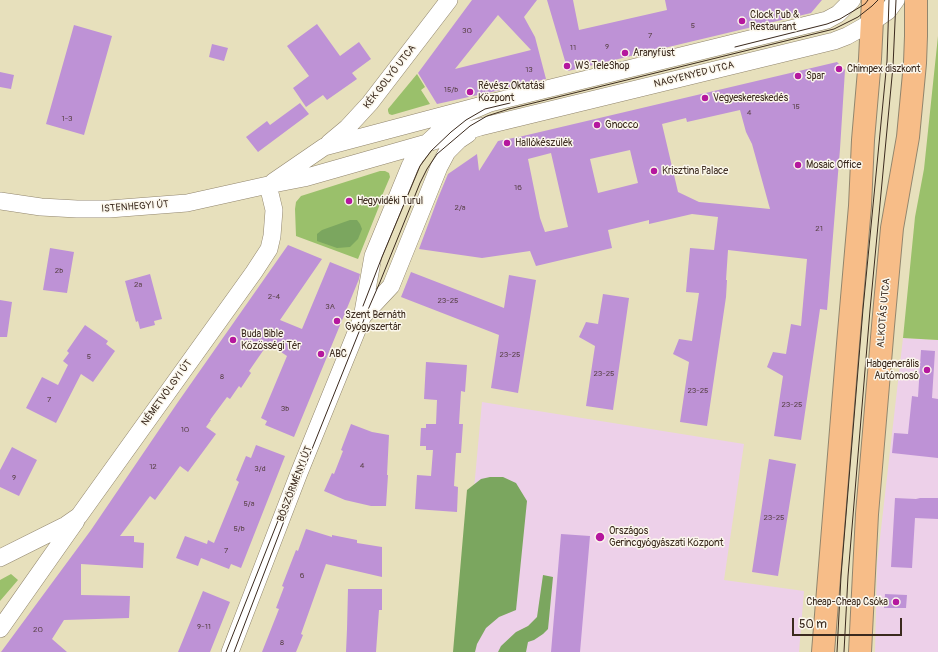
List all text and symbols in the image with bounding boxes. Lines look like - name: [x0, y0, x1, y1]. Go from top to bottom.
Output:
- place label: Clock Pub & Restaurant: [750, 9, 799, 32]
- marker: Clock Pub & Restaurant: [737, 16, 747, 26]
- house number: 5: [691, 21, 695, 31]
- house number: 30: [462, 26, 472, 36]
- house number: 7: [648, 31, 652, 41]
- house number: 9: [605, 42, 609, 52]
- street label: KÉK GOLYÓ UTCA: [361, 43, 419, 111]
- house number: 11: [570, 43, 576, 53]
- place label: Aranyfüst: [633, 47, 675, 59]
- marker: Aranyfüst: [620, 48, 630, 58]
- street label: NAGYENYED UTCA: [653, 59, 735, 91]
- place label: WS TeleShop: [575, 60, 629, 72]
- marker: WS TeleShop: [562, 61, 572, 71]
- place label: Chimpex diszkont: [847, 63, 921, 75]
- marker: Chimpex diszkont: [834, 64, 844, 74]
- house number: 13: [525, 65, 533, 75]
- place label: Spar: [806, 70, 825, 82]
- marker: Spar: [793, 71, 803, 81]
- place label: Révész Oktatási Központ: [478, 80, 545, 104]
- house number: 15/b: [444, 85, 458, 95]
- marker: Révész Oktatási Központ: [465, 87, 475, 97]
- place label: Vegyeskereskedés: [713, 92, 788, 104]
- marker: Vegyeskereskedés: [700, 93, 710, 103]
- house number: 15: [792, 102, 800, 112]
- house number: 4: [747, 108, 751, 118]
- house number: 1-3: [62, 114, 72, 124]
- place label: Gnocco: [605, 119, 638, 131]
- marker: Gnocco: [592, 120, 602, 130]
- place label: Hallókészülék: [515, 137, 572, 149]
- marker: Hallókészülék: [502, 138, 512, 148]
- place label: Mosaic Office: [806, 159, 861, 171]
- marker: Mosaic Office: [793, 160, 803, 170]
- place label: Krisztina Palace: [662, 165, 728, 177]
- marker: Krisztina Palace: [649, 166, 659, 176]
- house number: 16: [514, 183, 522, 193]
- place label: Hegyvidéki Turul: [357, 195, 423, 207]
- marker: Hegyvidéki Turul: [344, 196, 354, 206]
- street label: ISTENHEGYI ÚT: [101, 199, 169, 215]
- house number: 2/a: [454, 203, 466, 213]
- house number: 21: [815, 224, 823, 234]
- house number: 2b: [55, 266, 63, 276]
- street label: ALKOTÁS UTCA: [875, 278, 893, 348]
- house number: 2a: [134, 280, 142, 290]
- house number: 2-4: [268, 292, 280, 302]
- house number: 23-25: [438, 296, 458, 306]
- house number: 3A: [325, 302, 335, 312]
- place label: Szent Bernáth Gyógyszertár: [345, 309, 406, 332]
- marker: Szent Bernáth Gyógyszertár: [332, 316, 342, 326]
- place label: Buda Bible Közösségi Tér: [241, 328, 301, 352]
- marker: Buda Bible Közösségi Tér: [228, 335, 238, 345]
- place label: ABC: [329, 348, 347, 360]
- marker: ABC: [316, 349, 326, 359]
- house number: 23-25: [500, 350, 520, 360]
- house number: 5: [87, 352, 91, 362]
- street label: NÉMETVÖLGYI ÚT: [139, 358, 195, 428]
- place label: Habgenerális Autómosó: [866, 358, 919, 382]
- marker: Habgenerális Autómosó: [922, 365, 932, 375]
- house number: 23-25: [594, 369, 614, 379]
- house number: 8: [220, 372, 224, 382]
- house number: 23-25: [688, 386, 708, 396]
- house number: 7: [47, 395, 51, 405]
- house number: 23-25: [782, 400, 802, 410]
- house number: 3b: [281, 404, 289, 414]
- house number: 10: [181, 425, 189, 435]
- street label: BÖSZÖRMÉNYI ÚT: [275, 444, 315, 524]
- house number: 4: [360, 461, 364, 471]
- house number: 12: [149, 462, 157, 472]
- house number: 3/d: [254, 464, 266, 474]
- house number: 9: [12, 473, 16, 483]
- house number: 5/a: [244, 499, 254, 509]
- house number: 23-25: [764, 513, 784, 523]
- house number: 5/b: [233, 524, 245, 534]
- place label: Országos Gerincgyógyászati Központ: [609, 525, 724, 548]
- marker: Országos Gerincgyógyászati Központ: [594, 531, 606, 543]
- house number: 7: [224, 546, 228, 556]
- house number: 6: [300, 571, 304, 581]
- place label: Cheap-Cheap Csóka: [806, 596, 888, 608]
- marker: Cheap-Cheap Csóka: [891, 597, 901, 607]
- scale bar: [794, 610, 904, 636]
- text: 50 m: [799, 617, 827, 632]
- house number: 9-11: [197, 622, 211, 632]
- house number: 20: [33, 625, 43, 635]
- house number: 8: [280, 638, 284, 648]

